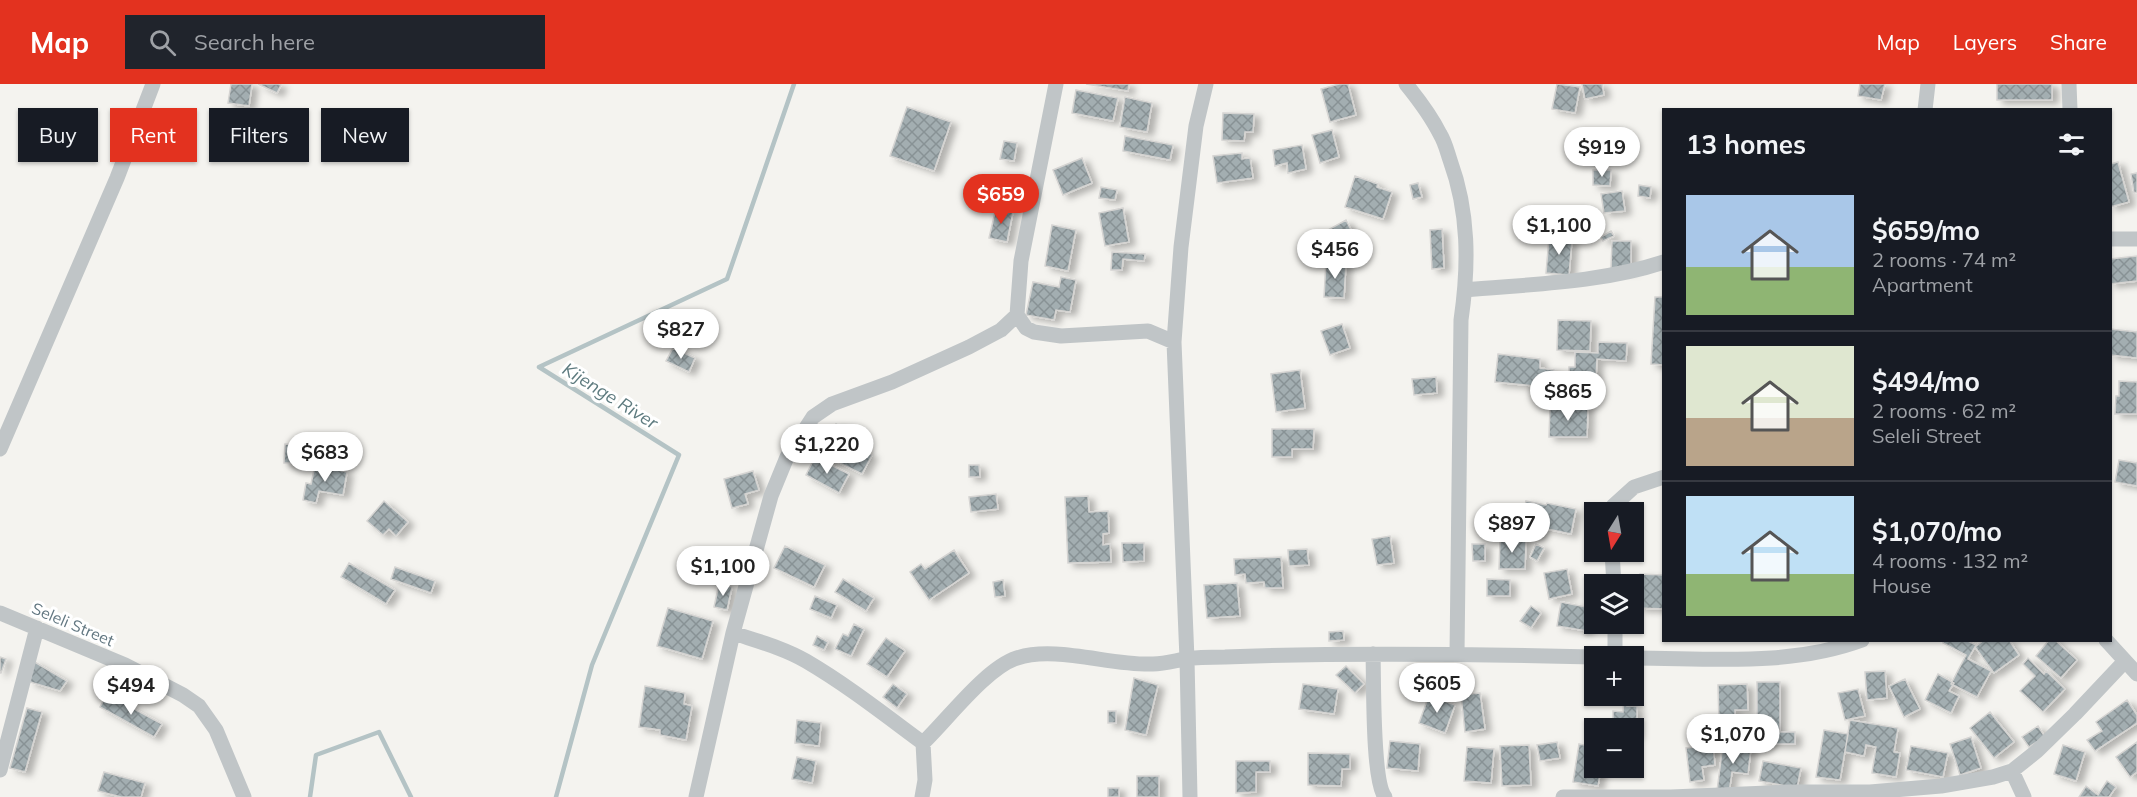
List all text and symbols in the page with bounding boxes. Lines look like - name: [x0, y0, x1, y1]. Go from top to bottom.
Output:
- search box: [125, 15, 545, 69]
- text: Map: [30, 25, 89, 60]
- icon: search: [146, 26, 179, 59]
- text: Search here: [194, 28, 315, 56]
- text: Map: [1877, 29, 1920, 55]
- text: Layers: [1953, 29, 2017, 55]
- text: Share: [2050, 29, 2107, 55]
- chip: Buy: [18, 108, 98, 162]
- chip: Rent: [110, 108, 197, 162]
- chip: Filters: [209, 108, 309, 162]
- chip: New: [321, 108, 409, 162]
- pin: $919: [1566, 127, 1638, 178]
- text: 13 homes: [1686, 128, 1806, 161]
- icon: filters: [2055, 128, 2088, 161]
- text: $919: [1578, 134, 1626, 159]
- pin: $659: [965, 174, 1037, 225]
- text: $659: [977, 181, 1025, 206]
- pin: $1,100: [1510, 205, 1608, 256]
- text: $1,100: [1527, 212, 1591, 237]
- text: $659/mo: [1872, 214, 1980, 247]
- icon: home: [1734, 219, 1806, 291]
- pin: $456: [1299, 229, 1371, 280]
- text: $456: [1311, 236, 1359, 261]
- text: 2 rooms · 74 m²: [1872, 247, 2016, 272]
- text: Apartment: [1872, 272, 1973, 297]
- pin: $827: [645, 309, 717, 360]
- text: $827: [657, 316, 705, 341]
- water label: Kijenge River: [558, 357, 663, 435]
- text: $494/mo: [1872, 365, 1980, 398]
- icon: home: [1734, 370, 1806, 442]
- pin: $865: [1532, 371, 1604, 422]
- text: $865: [1544, 378, 1592, 403]
- text: 2 rooms · 62 m²: [1872, 398, 2016, 423]
- text: Seleli Street: [1872, 423, 1981, 448]
- pin: $1,220: [778, 424, 876, 475]
- text: $1,220: [795, 431, 859, 456]
- pin: $683: [289, 432, 361, 483]
- text: $683: [301, 439, 349, 464]
- north arrow: [1584, 502, 1644, 562]
- map controls: [1584, 502, 1644, 778]
- pin: $897: [1476, 503, 1548, 554]
- text: $897: [1488, 510, 1536, 535]
- text: $1,070/mo: [1872, 515, 2002, 548]
- icon: home: [1734, 520, 1806, 592]
- pin: $1,100: [674, 546, 772, 597]
- text: 4 rooms · 132 m²: [1872, 548, 2028, 573]
- text: $1,100: [691, 553, 755, 578]
- text: House: [1872, 573, 1931, 598]
- button: layers: [1584, 574, 1644, 634]
- street label: Seleli Street: [29, 598, 117, 650]
- button: +: [1584, 646, 1644, 706]
- pin: $605: [1401, 663, 1473, 714]
- pin: $494: [95, 665, 167, 716]
- text: $605: [1413, 670, 1461, 695]
- text: $494: [107, 672, 155, 697]
- pin: $1,070: [1684, 714, 1782, 765]
- button: −: [1584, 718, 1644, 778]
- text: $1,070: [1701, 721, 1765, 746]

